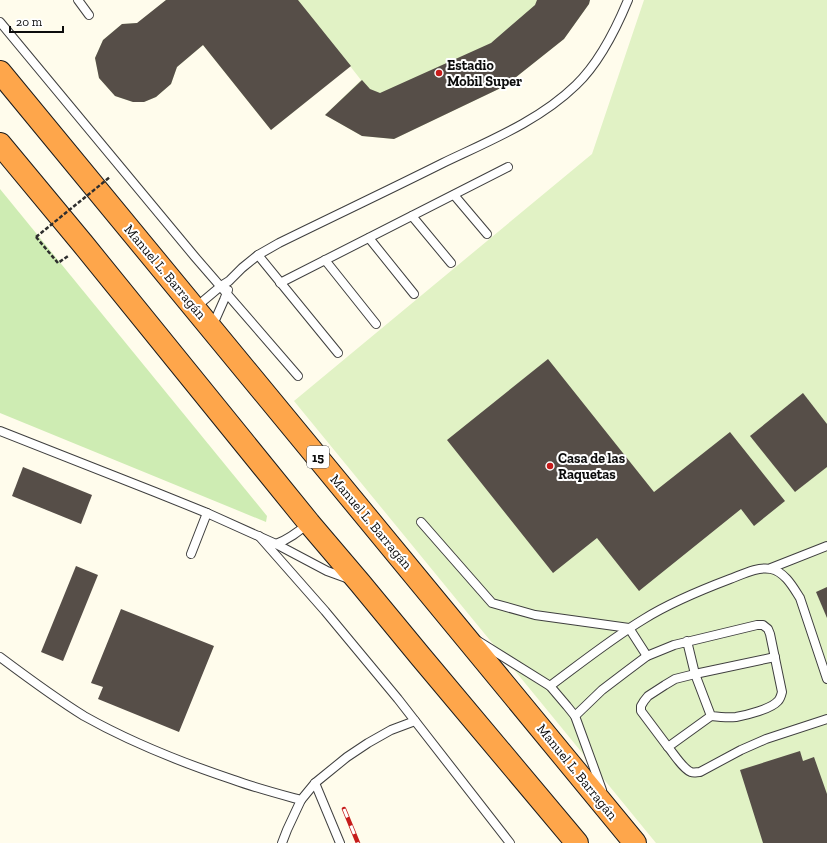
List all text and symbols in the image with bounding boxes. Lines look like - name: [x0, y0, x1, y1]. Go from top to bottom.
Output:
- scale bar: [10, 8, 63, 34]
- text: 20 m: [16, 15, 43, 29]
- place label: Estadio Mobil Super: [447, 57, 522, 90]
- marker: Estadio Mobil Super: [434, 68, 444, 78]
- street label: Manuel L. Barragán: [120, 221, 210, 323]
- road number: 15: [307, 446, 329, 468]
- place label: Casa de las Raquetas: [558, 450, 626, 483]
- marker: Casa de las Raquetas: [545, 461, 555, 471]
- street label: Manuel L. Barragán: [326, 471, 416, 573]
- street label: Manuel L. Barragán: [533, 721, 621, 823]

